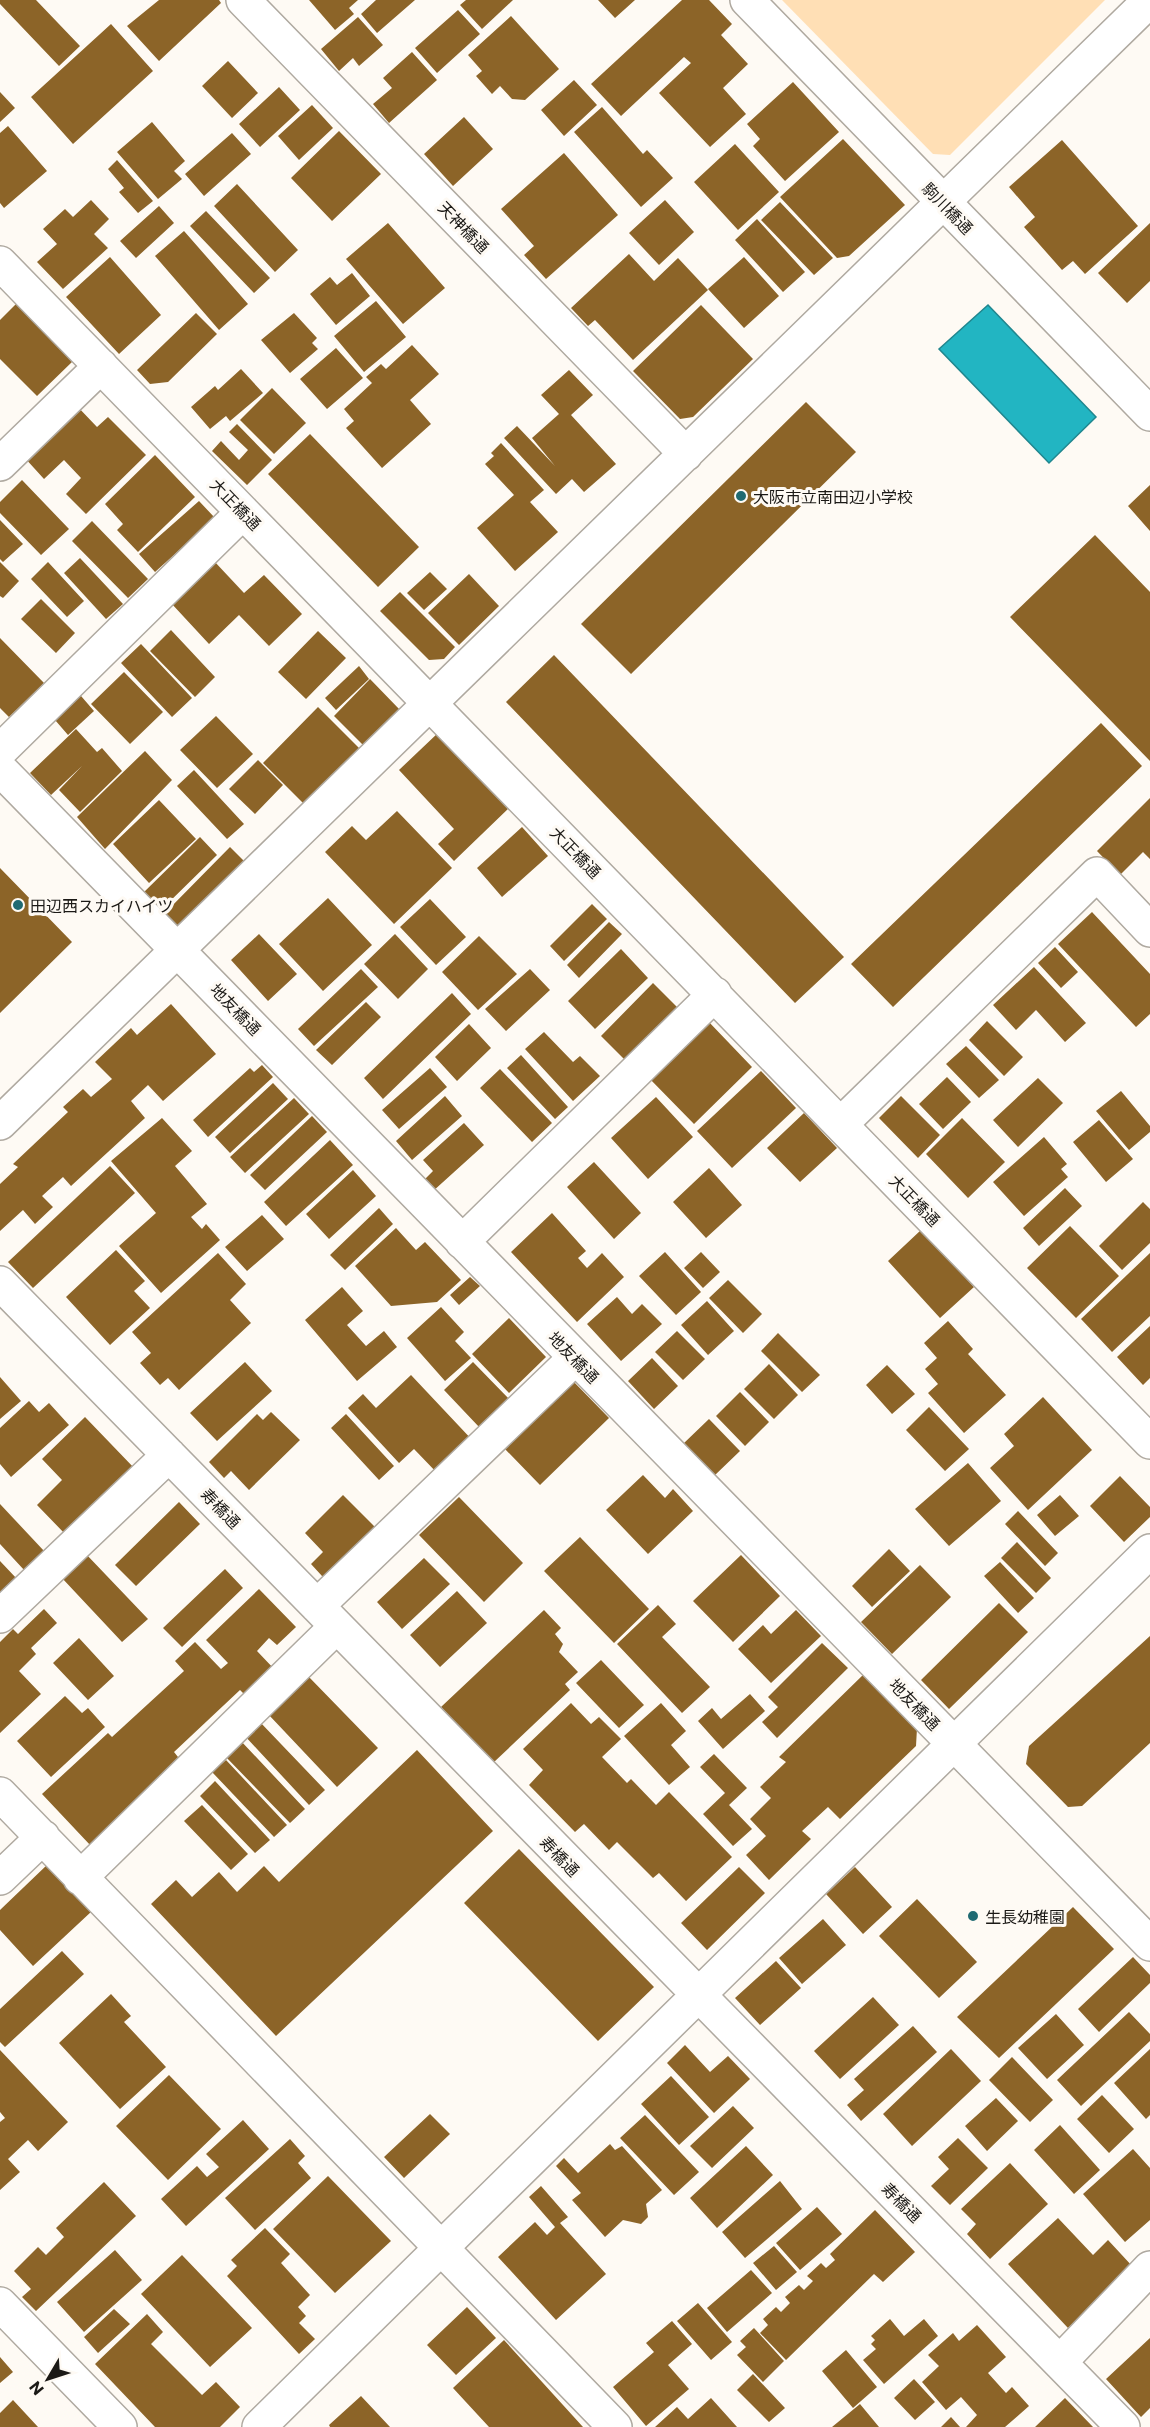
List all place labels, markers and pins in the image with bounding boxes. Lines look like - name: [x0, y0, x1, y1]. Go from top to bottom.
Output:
- place label: 大阪市立南田辺小学校: [753, 487, 913, 506]
- marker: 大阪市立南田辺小学校: [734, 489, 748, 503]
- place label: 田辺西スカイハイツ: [30, 896, 173, 915]
- marker: 田辺西スカイハイツ: [11, 898, 25, 912]
- place label: 生長幼稚園: [985, 1907, 1065, 1926]
- marker: 生長幼稚園: [966, 1909, 980, 1923]

